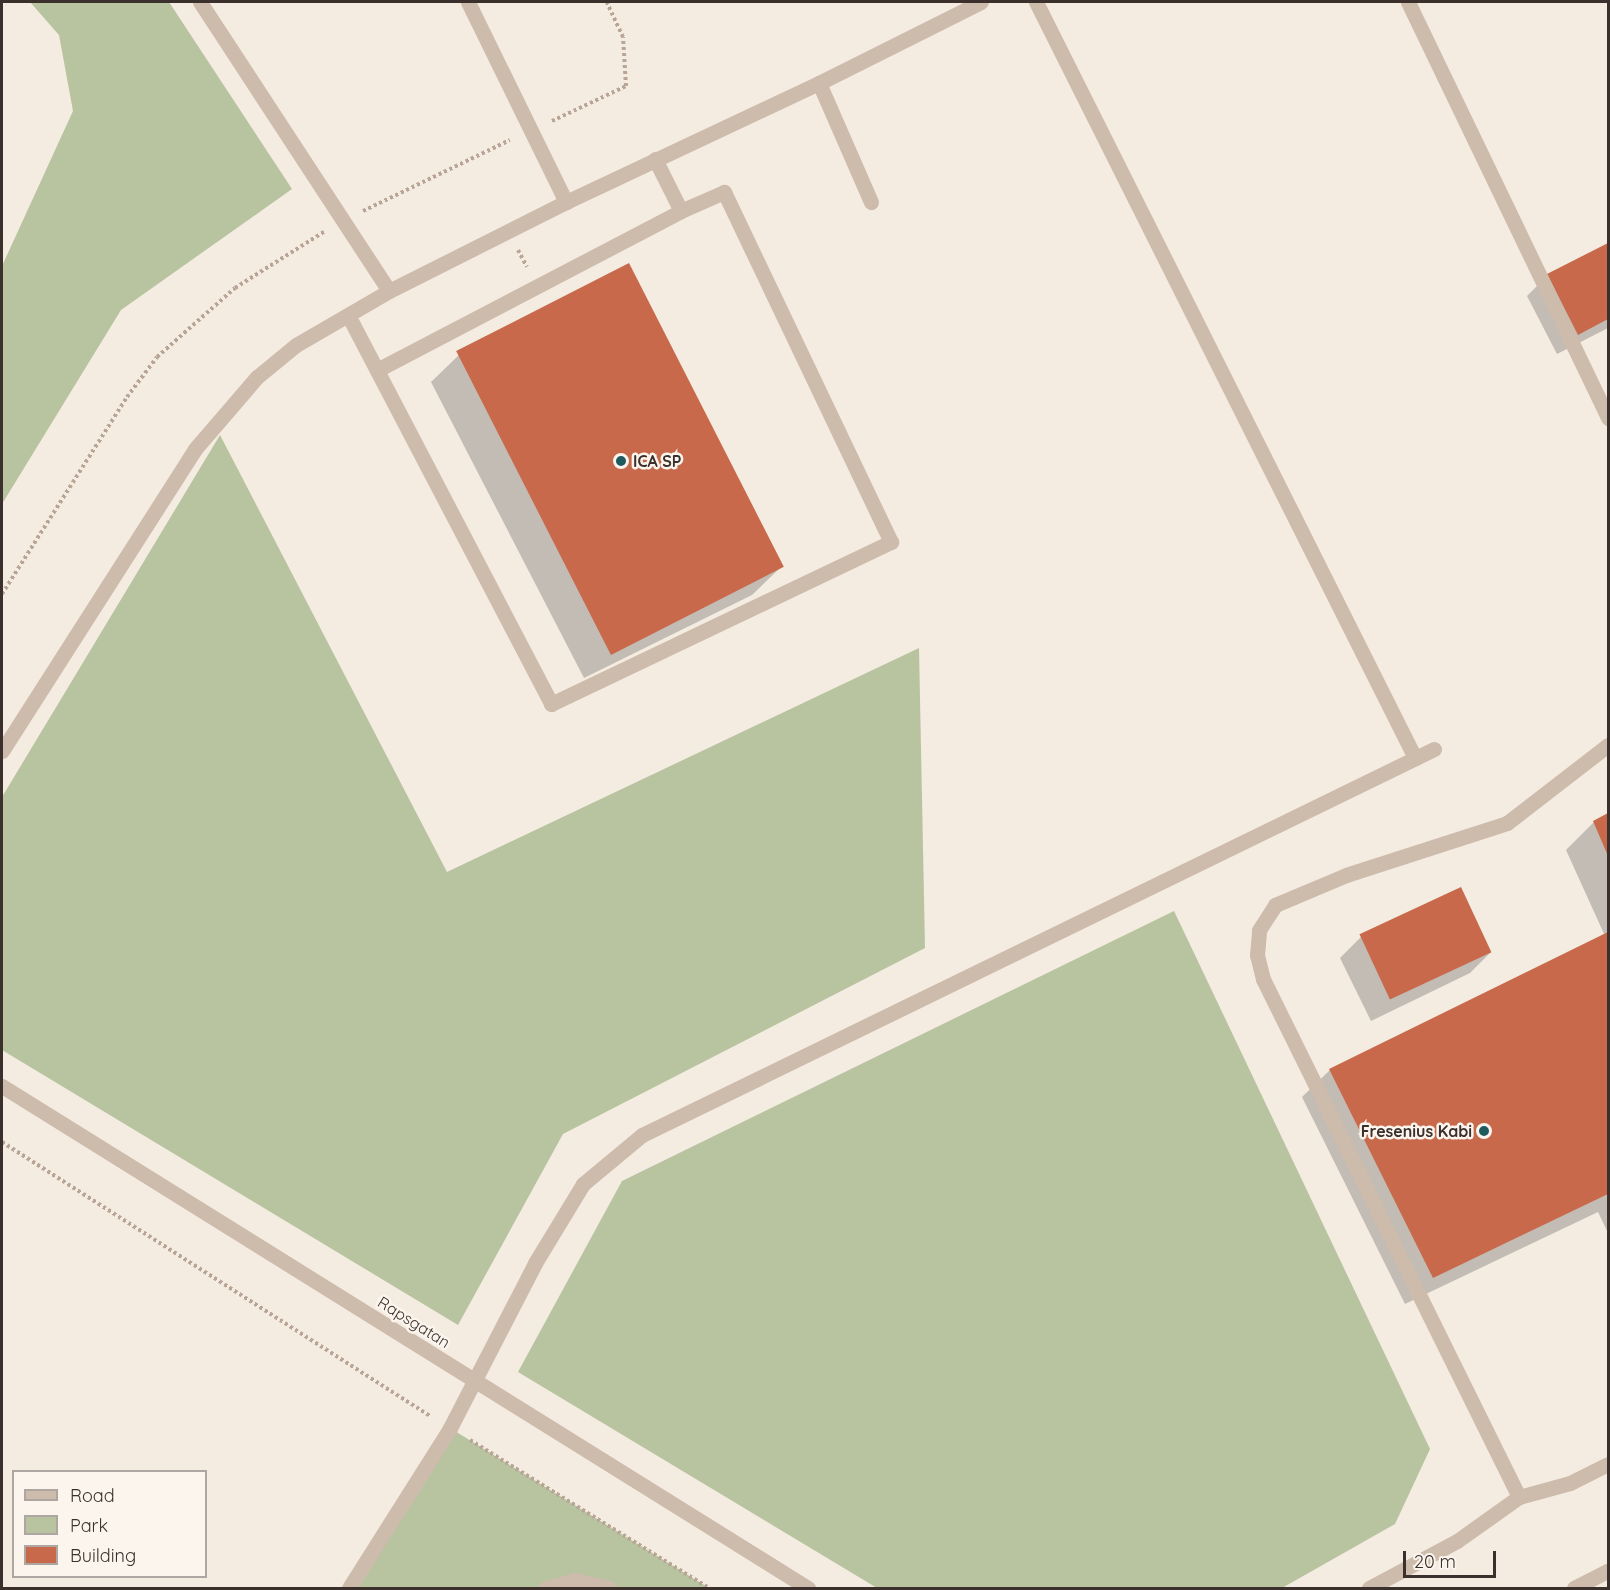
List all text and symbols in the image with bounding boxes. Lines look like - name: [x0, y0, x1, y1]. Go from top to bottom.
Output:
- place label: ICA SP: [633, 451, 681, 471]
- marker: ICA SP: [614, 454, 628, 468]
- place label: Fresenius Kabi: [1361, 1121, 1472, 1141]
- marker: Fresenius Kabi: [1477, 1124, 1491, 1138]
- street label: Rapsgatan: [374, 1292, 454, 1352]
- legend: [12, 1470, 207, 1578]
- text: Road: [70, 1484, 115, 1507]
- text: Park: [70, 1514, 108, 1537]
- scale bar: [1406, 1539, 1499, 1577]
- text: Building: [70, 1544, 136, 1567]
- text: 20 m: [1414, 1550, 1456, 1573]

